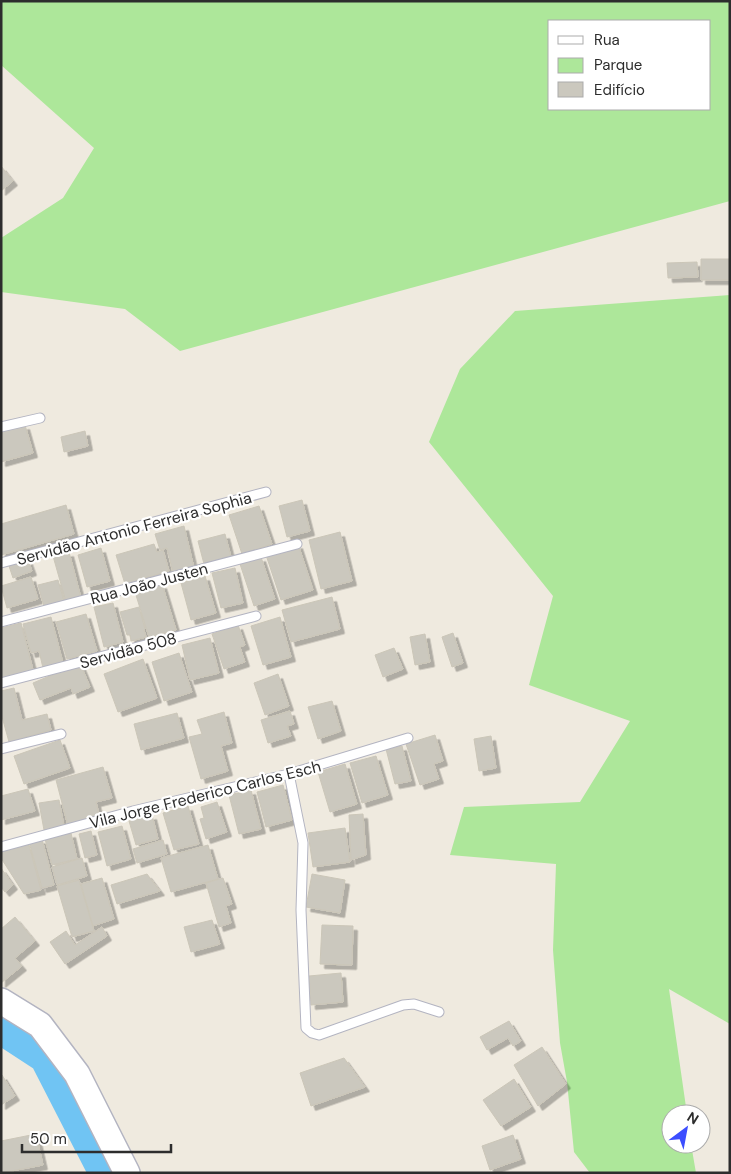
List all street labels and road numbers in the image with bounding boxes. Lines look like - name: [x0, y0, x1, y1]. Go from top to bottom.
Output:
- street label: Servidão Antonio Ferreira Sophia: [14, 487, 254, 570]
- street label: Rua João Justen: [88, 558, 210, 609]
- street label: Servidão 508: [77, 627, 179, 673]
- street label: Vila Jorge Frederico Carlos Esch: [87, 755, 323, 833]

